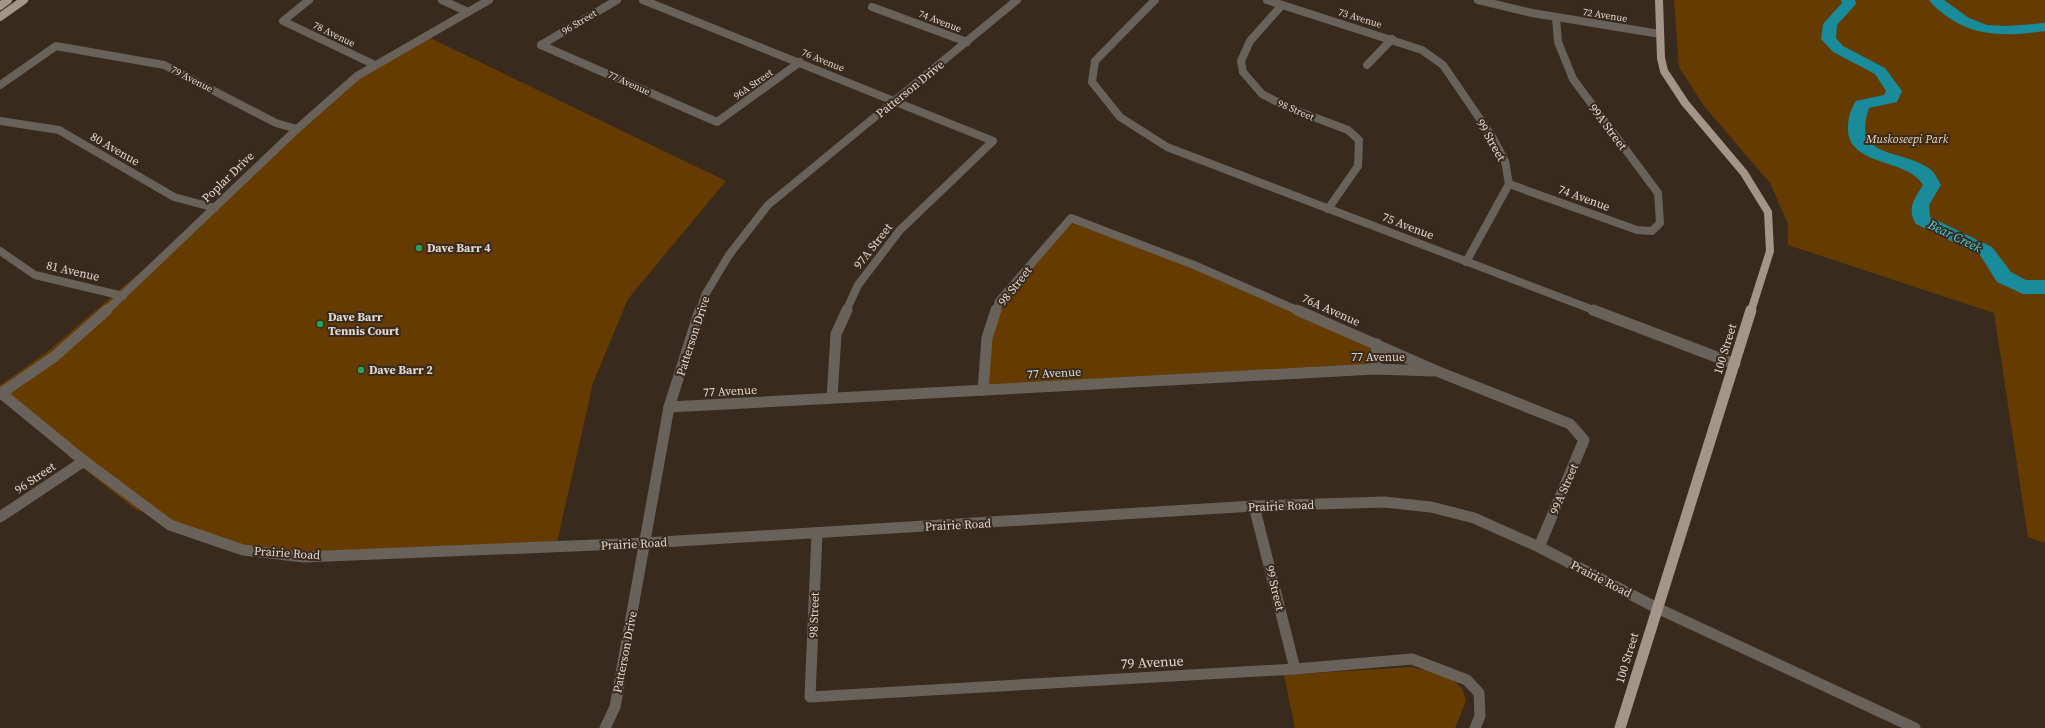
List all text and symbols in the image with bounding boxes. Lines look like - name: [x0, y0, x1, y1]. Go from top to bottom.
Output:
- street label: 73 Avenue: [1337, 5, 1383, 31]
- street label: 72 Avenue: [1582, 5, 1628, 25]
- street label: 96 Street: [559, 6, 599, 37]
- street label: 74 Avenue: [917, 7, 963, 35]
- street label: 78 Avenue: [311, 18, 357, 50]
- street label: 76 Avenue: [800, 46, 846, 74]
- street label: Patterson Drive: [873, 57, 947, 121]
- street label: 79 Avenue: [169, 63, 215, 95]
- street label: 96A Street: [731, 65, 776, 102]
- street label: 77 Avenue: [606, 68, 652, 98]
- street label: 98 Street: [1276, 97, 1317, 124]
- street label: 99A Street: [1585, 101, 1631, 153]
- street label: 99 Street: [1473, 116, 1509, 164]
- street label: 80 Avenue: [88, 129, 142, 169]
- park label: Muskoseepi Park: [1865, 131, 1949, 147]
- street label: Poplar Drive: [199, 148, 257, 206]
- street label: 74 Avenue: [1556, 181, 1612, 215]
- street label: 75 Avenue: [1380, 209, 1436, 243]
- water label: Bear Creek: [1925, 215, 1985, 257]
- street label: 97A Street: [850, 220, 896, 272]
- place label: Dave Barr 4: [427, 240, 491, 256]
- marker: Dave Barr 4: [414, 243, 424, 253]
- street label: 81 Avenue: [45, 257, 101, 285]
- street label: 98 Street: [995, 263, 1035, 309]
- street label: 76A Avenue: [1299, 290, 1363, 330]
- street label: Patterson Drive: [673, 294, 713, 378]
- place label: Dave Barr Tennis Court: [328, 309, 400, 339]
- marker: Dave Barr Tennis Court: [315, 319, 325, 329]
- street label: 100 Street: [1710, 322, 1740, 376]
- street label: 77 Avenue: [1351, 349, 1405, 365]
- place label: Dave Barr 2: [369, 362, 433, 378]
- street label: 77 Avenue: [1027, 364, 1081, 382]
- marker: Dave Barr 2: [356, 365, 366, 375]
- street label: 77 Avenue: [703, 382, 757, 400]
- street label: 96 Street: [12, 459, 59, 497]
- street label: 99A Street: [1546, 461, 1582, 517]
- street label: Prairie Road: [1248, 497, 1315, 515]
- street label: Prairie Road: [924, 515, 992, 535]
- street label: Prairie Road: [600, 534, 668, 554]
- street label: Prairie Road: [253, 543, 321, 563]
- street label: Prairie Road: [1568, 557, 1634, 601]
- street label: 99 Street: [1262, 564, 1288, 612]
- street label: 98 Street: [805, 592, 823, 638]
- street label: Patterson Drive: [609, 610, 641, 694]
- street label: 100 Street: [1612, 631, 1642, 685]
- street label: 79 Avenue: [1120, 650, 1184, 674]

